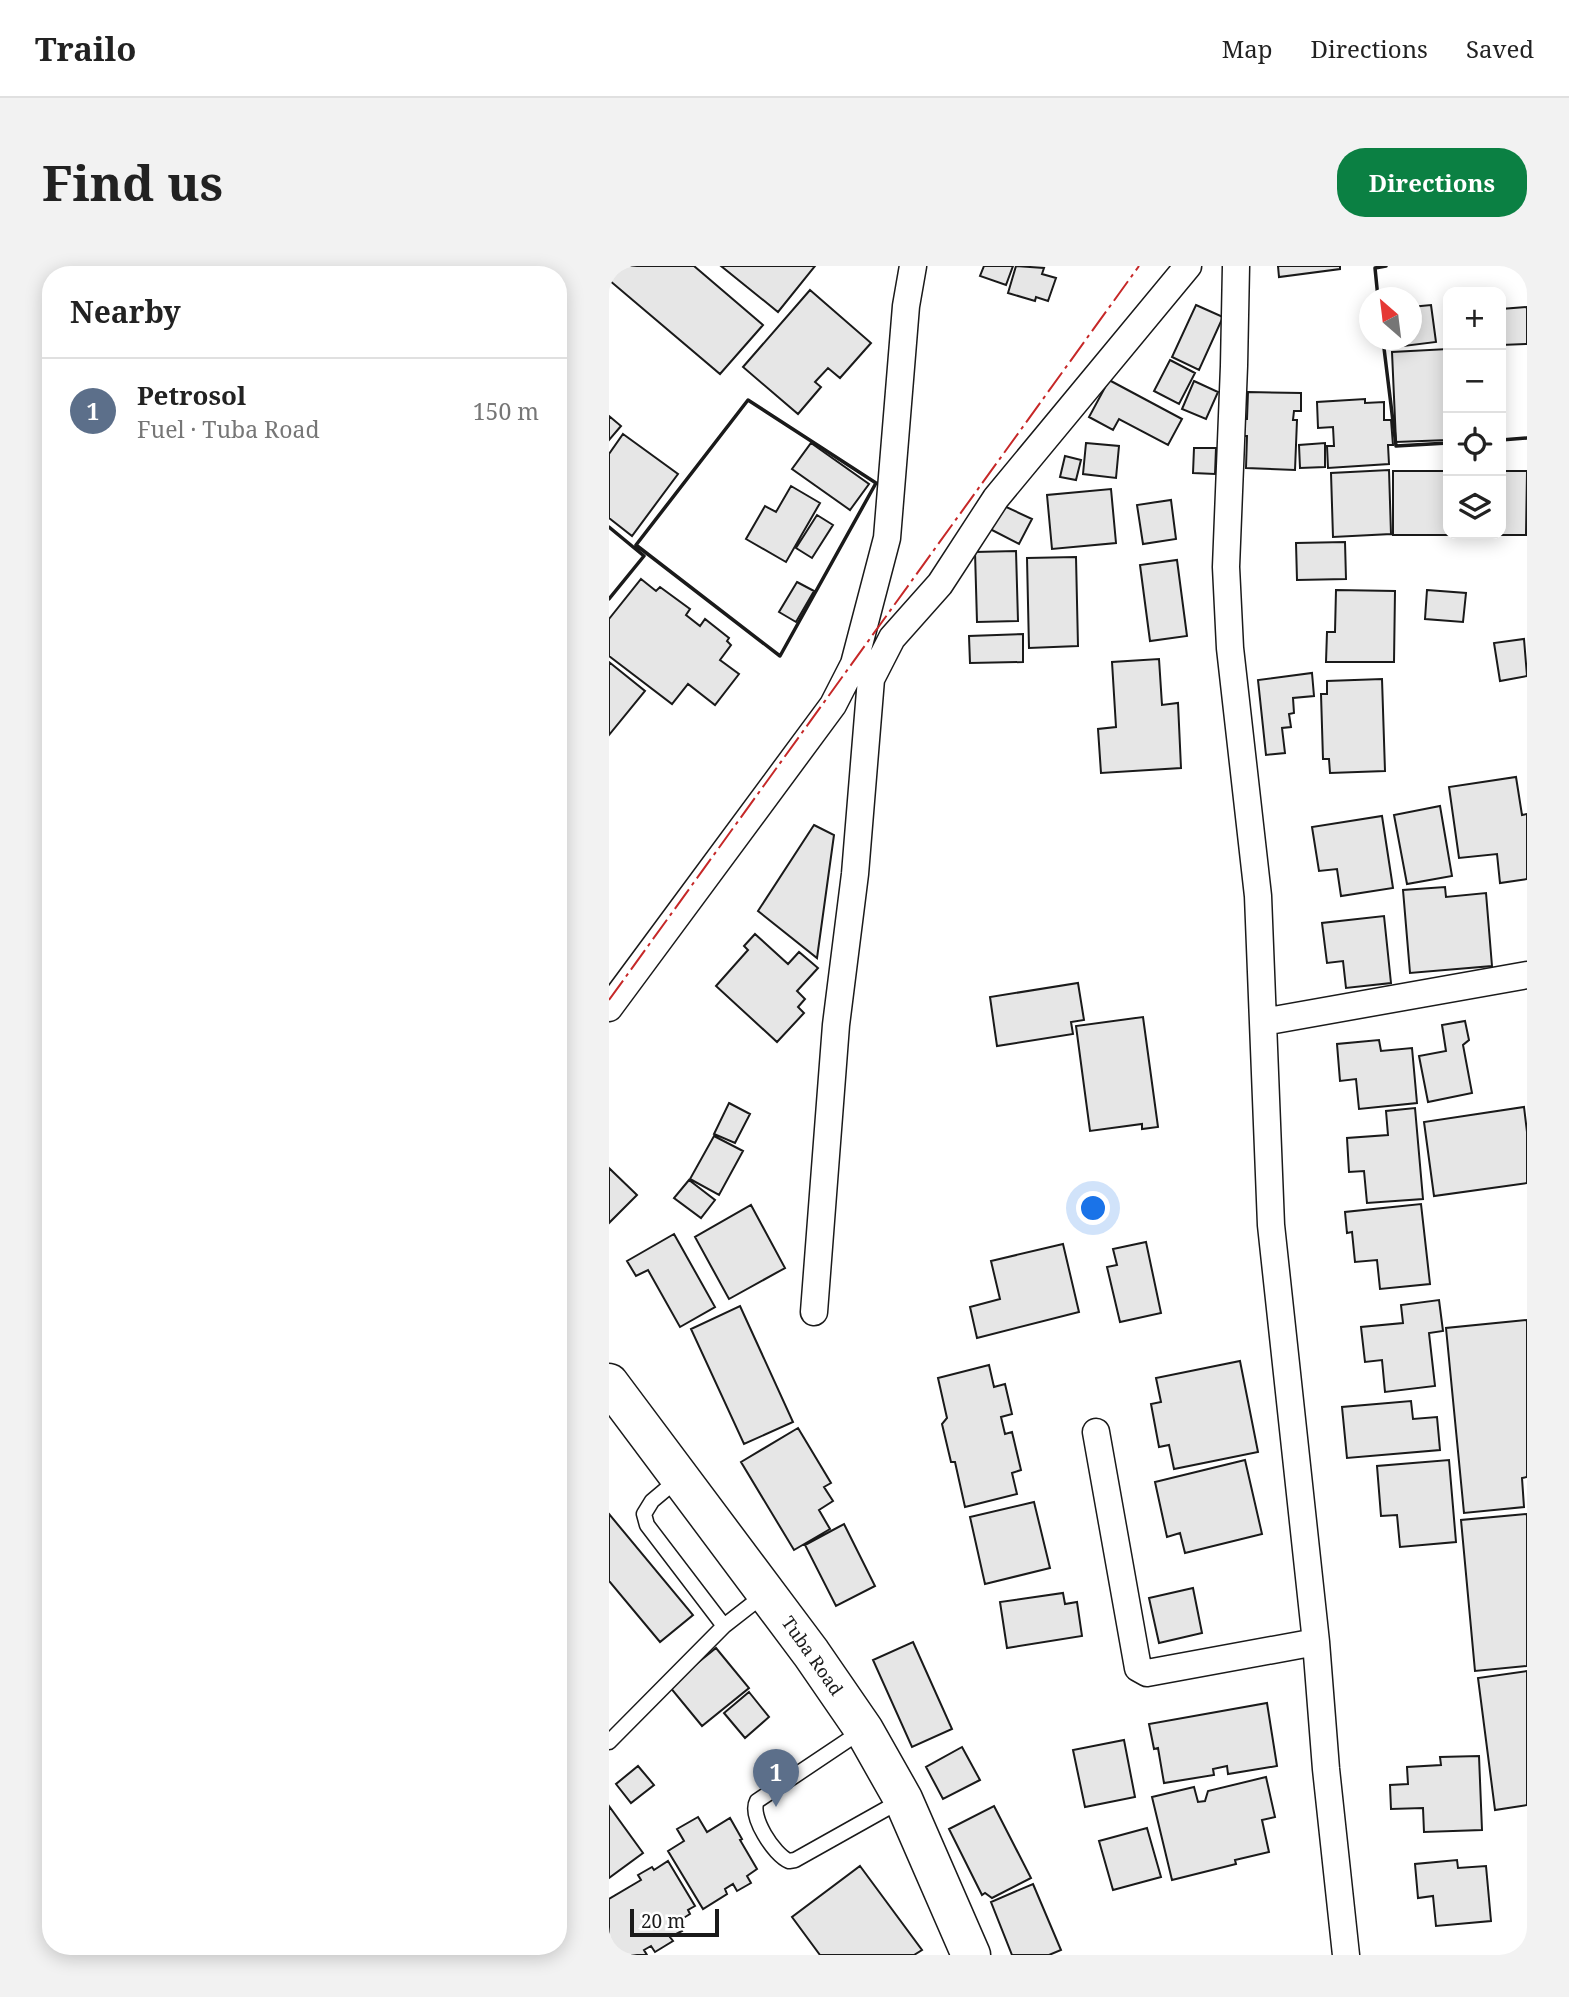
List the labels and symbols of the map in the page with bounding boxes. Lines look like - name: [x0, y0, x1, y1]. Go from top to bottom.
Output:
- north arrow: [1359, 287, 1422, 350]
- your location: [1076, 1191, 1110, 1225]
- street label: Tuba Road: [777, 1611, 849, 1700]
- pin: 1: [753, 1749, 799, 1807]
- scale bar: [630, 1906, 719, 1938]

